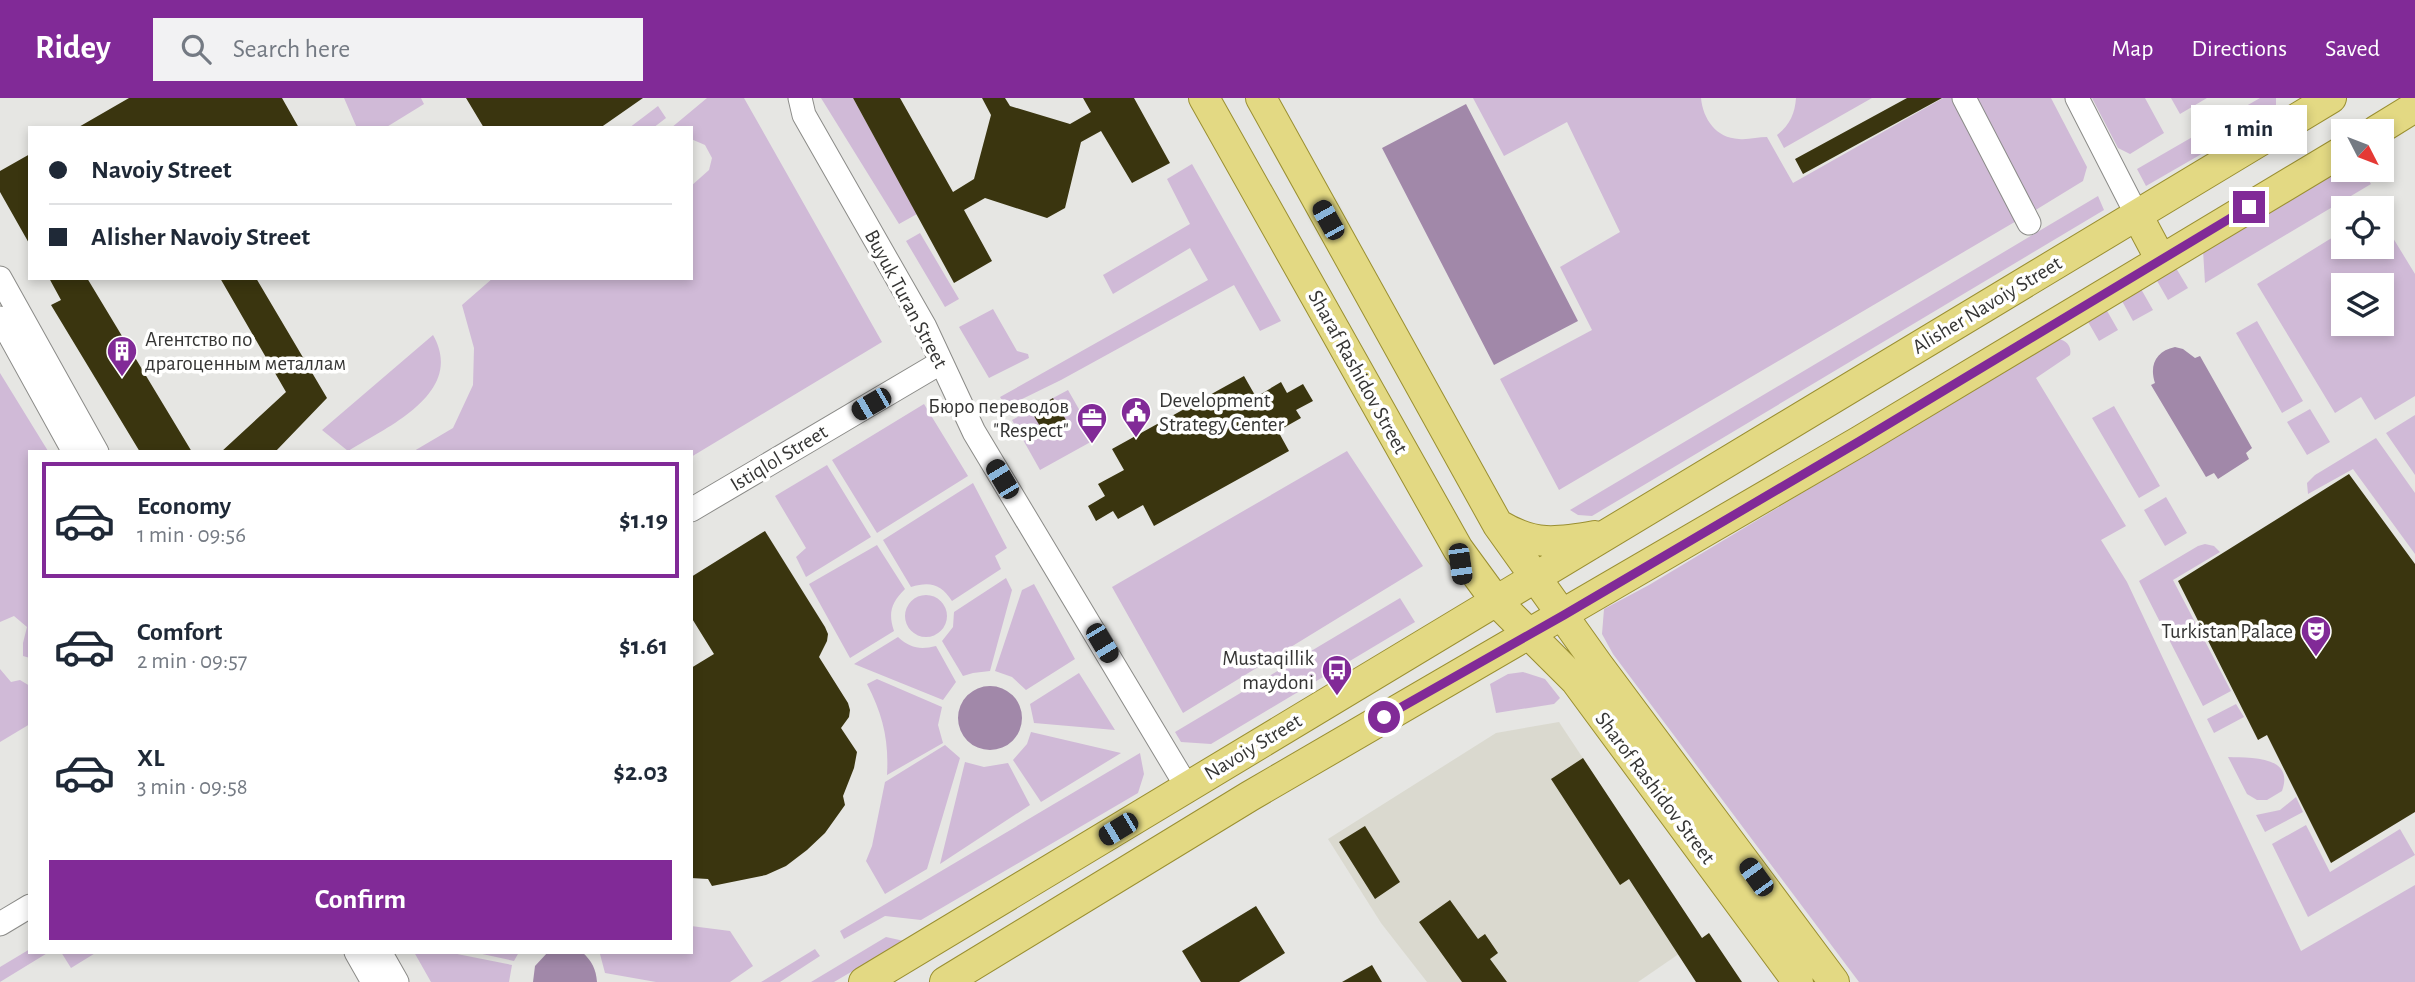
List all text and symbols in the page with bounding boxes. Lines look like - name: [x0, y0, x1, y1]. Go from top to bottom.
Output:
- search box: [153, 18, 643, 81]
- icon: search: [177, 30, 215, 68]
- text: Ridey: [35, 32, 111, 65]
- text: Search here: [233, 36, 350, 62]
- text: Map: [2111, 37, 2153, 61]
- text: Directions: [2191, 37, 2287, 61]
- text: Saved: [2325, 37, 2380, 61]
- callout: 1 min: [2191, 105, 2307, 154]
- text: 1 min: [2225, 118, 2273, 141]
- north arrow: [2331, 119, 2394, 182]
- map controls: [2331, 119, 2394, 336]
- text: Navoiy Street: [91, 157, 232, 183]
- route end: [2233, 191, 2265, 223]
- button: locate: [2331, 196, 2394, 259]
- car: [1309, 197, 1348, 243]
- text: Alisher Navoiy Street: [91, 224, 310, 250]
- street label: Buyuk Turan Street: [861, 226, 951, 372]
- street label: Alisher Navoiy Street: [1909, 252, 2066, 358]
- button: layers: [2331, 273, 2394, 336]
- street label: Sharaf Rashidov Street: [1304, 287, 1412, 458]
- place label: Агентство по драгоценным металлам: [145, 329, 346, 374]
- building icon: Агентство по драгоценным металлам: [105, 334, 139, 378]
- car: [848, 384, 895, 424]
- place label: Development Strategy Center: [1159, 390, 1285, 435]
- public building icon: Development Strategy Center: [1119, 395, 1153, 439]
- place label: Бюро переводов "Respect": [928, 396, 1069, 441]
- office icon: Бюро переводов "Respect": [1075, 401, 1109, 445]
- street label: Istiqlol Street: [727, 421, 831, 495]
- car: [983, 456, 1022, 502]
- icon: car: [53, 489, 116, 552]
- text: Economy: [137, 493, 231, 519]
- text: $1.19: [619, 507, 668, 533]
- text: 1 min · 09:56: [137, 524, 246, 547]
- car: [1447, 542, 1474, 586]
- theatre icon: Turkistan Palace: [2299, 614, 2333, 658]
- icon: car: [53, 615, 116, 678]
- text: Comfort: [137, 619, 222, 645]
- car: [1083, 620, 1122, 666]
- place label: Turkistan Palace: [2161, 621, 2293, 642]
- text: $1.61: [619, 633, 668, 659]
- place label: Mustaqillik maydoni: [1222, 648, 1314, 693]
- text: 2 min · 09:57: [137, 650, 247, 673]
- bus stop icon: Mustaqillik maydoni: [1320, 653, 1354, 697]
- route start: [1368, 701, 1400, 733]
- street label: Sharof Rashidov Street: [1591, 708, 1719, 868]
- street label: Navoiy Street: [1201, 710, 1305, 784]
- icon: car: [53, 741, 116, 804]
- text: XL: [137, 745, 164, 771]
- text: $2.03: [613, 759, 668, 785]
- text: 3 min · 09:58: [137, 776, 248, 799]
- car: [1095, 809, 1142, 849]
- car: [1736, 854, 1777, 900]
- button: Confirm: [49, 860, 672, 940]

